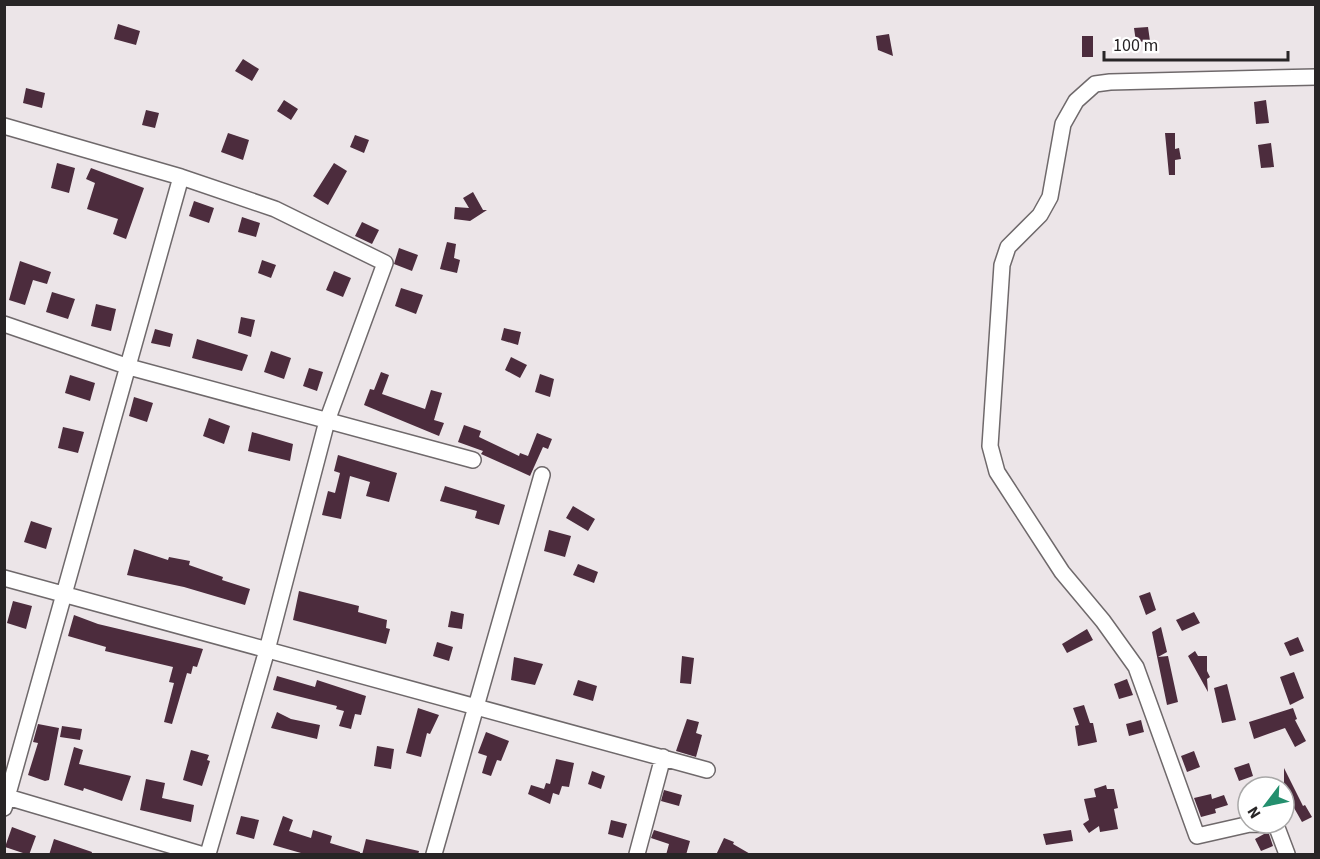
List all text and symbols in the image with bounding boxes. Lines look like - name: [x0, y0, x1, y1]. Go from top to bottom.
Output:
- scale bar: [1104, 24, 1288, 62]
- text: 100 m: [1113, 33, 1158, 58]
- north arrow: [1236, 775, 1296, 835]
- text: N: [1242, 802, 1266, 823]

